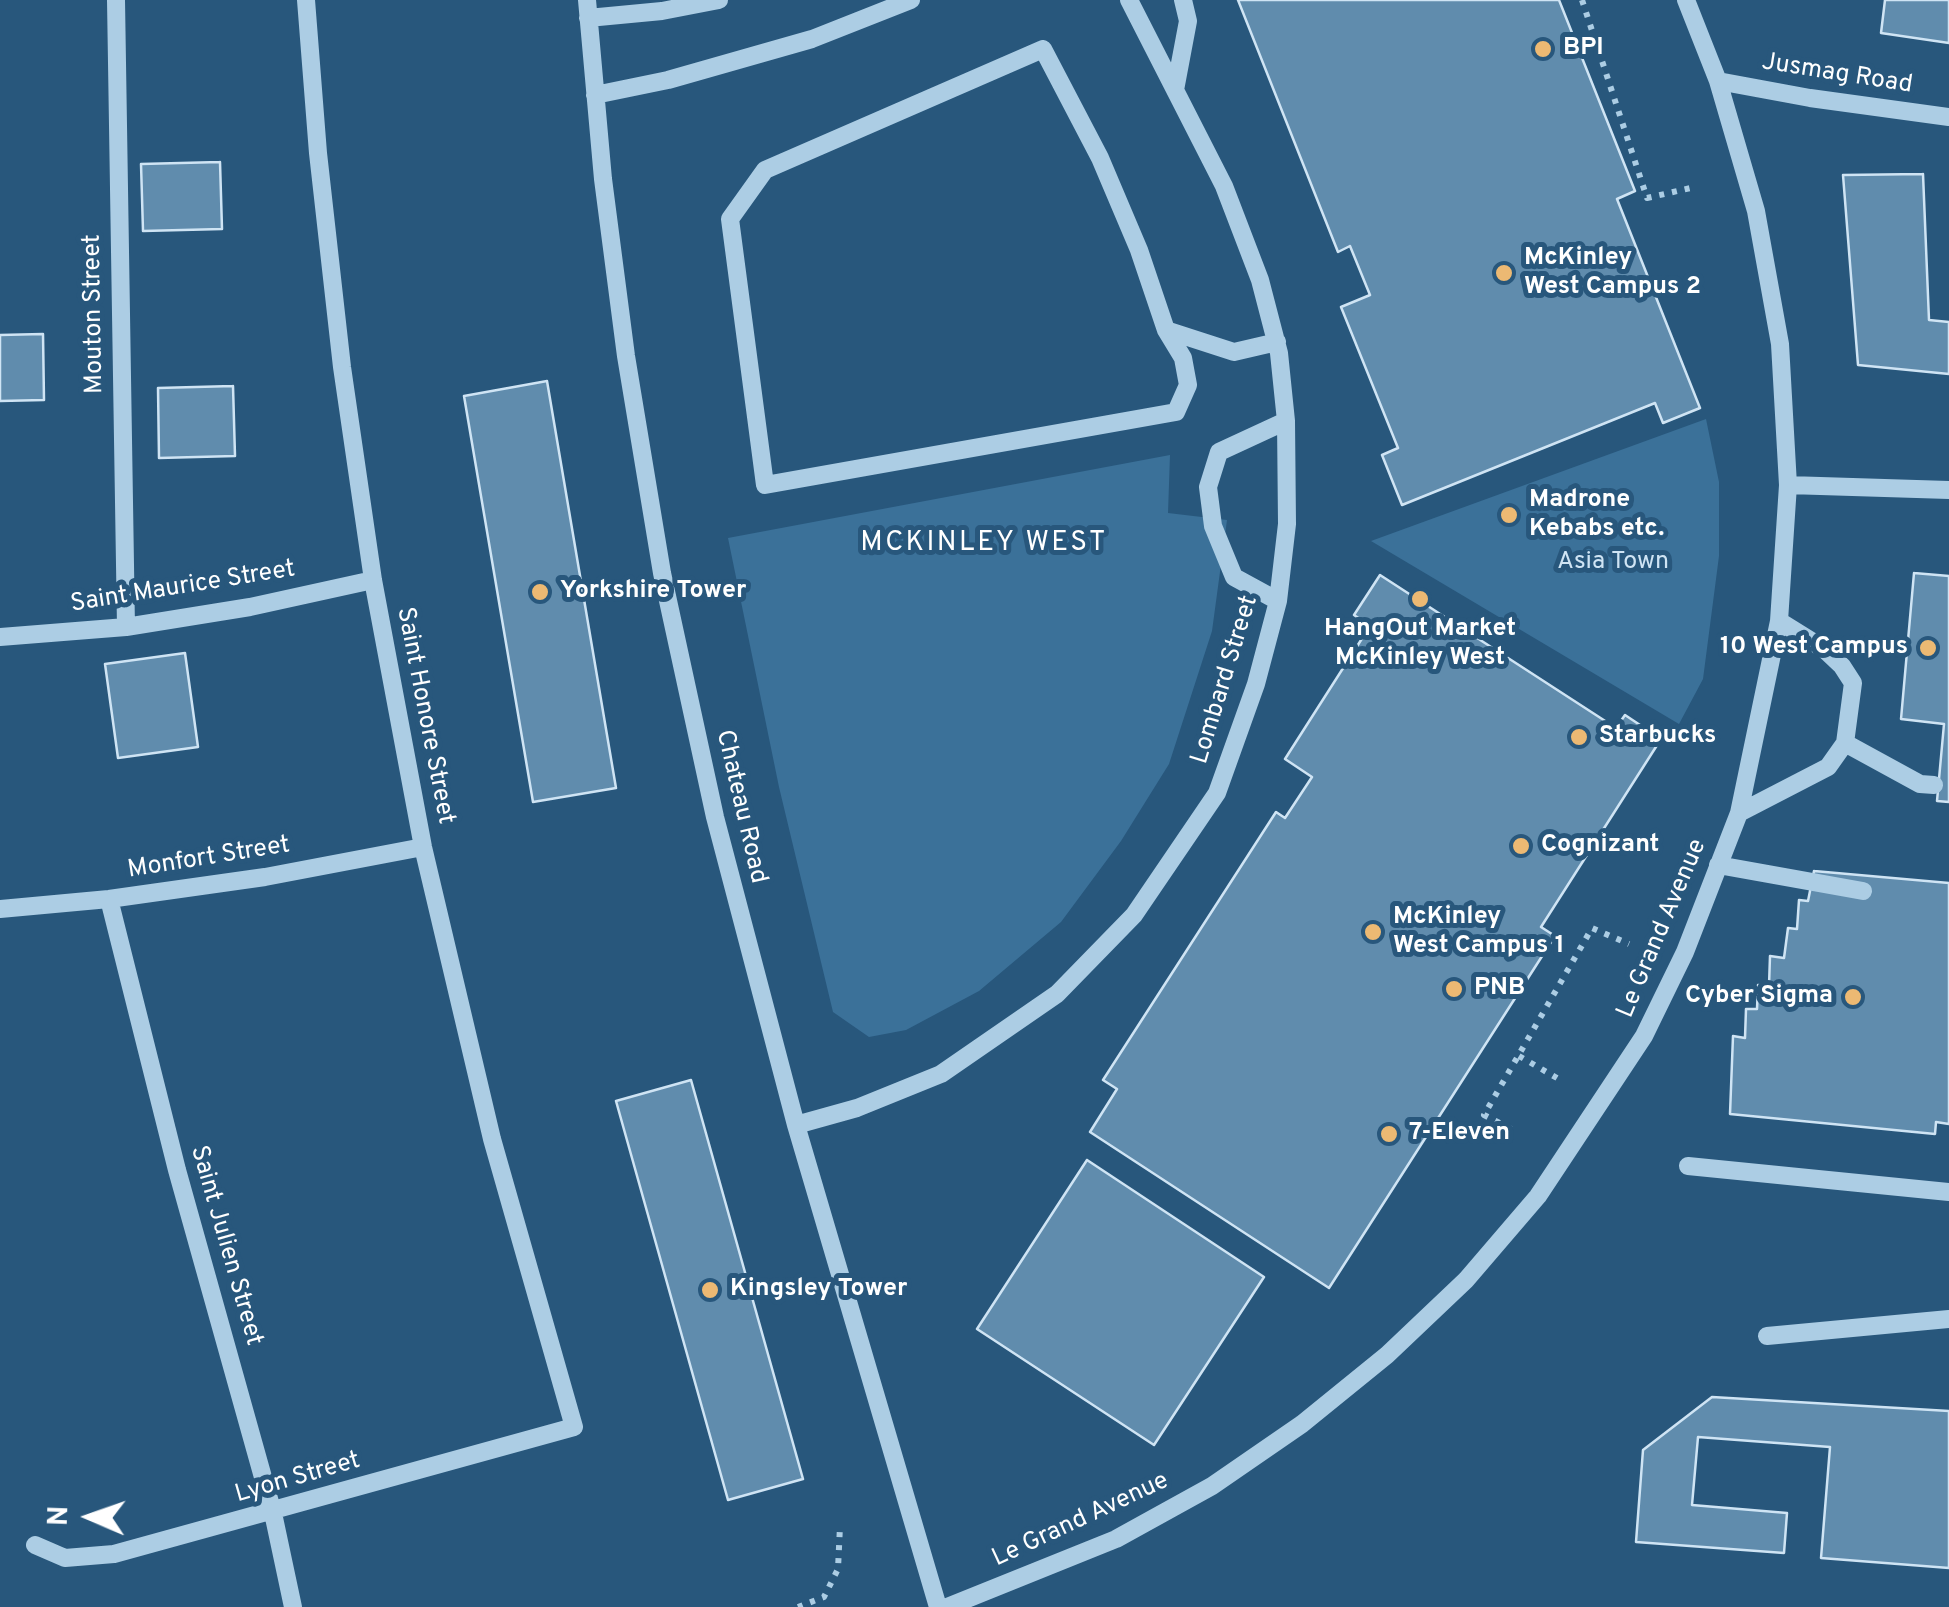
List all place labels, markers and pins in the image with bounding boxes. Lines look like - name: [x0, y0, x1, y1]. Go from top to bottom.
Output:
- place label: BPI: [1563, 34, 1604, 64]
- marker: BPI: [1532, 38, 1554, 60]
- place label: McKinley West Campus 2: [1524, 244, 1701, 303]
- marker: McKinley West Campus 2: [1493, 262, 1515, 284]
- place label: Madrone Kebabs etc.: [1529, 486, 1664, 545]
- marker: Madrone Kebabs etc.: [1498, 504, 1520, 526]
- place label: Yorkshire Tower: [560, 577, 746, 607]
- marker: Yorkshire Tower: [529, 581, 551, 603]
- marker: HangOut Market McKinley West: [1409, 588, 1431, 610]
- place label: HangOut Market McKinley West: [1324, 615, 1516, 674]
- place label: 10 West Campus: [1720, 633, 1908, 663]
- marker: 10 West Campus: [1917, 637, 1939, 659]
- place label: Starbucks: [1599, 722, 1716, 752]
- marker: Starbucks: [1568, 726, 1590, 748]
- place label: Cognizant: [1541, 831, 1659, 861]
- marker: Cognizant: [1510, 835, 1532, 857]
- place label: McKinley West Campus 1: [1393, 903, 1565, 962]
- marker: McKinley West Campus 1: [1362, 921, 1384, 943]
- place label: PNB: [1474, 974, 1525, 1004]
- marker: PNB: [1443, 978, 1465, 1000]
- place label: Cyber Sigma: [1685, 982, 1833, 1012]
- marker: Cyber Sigma: [1842, 986, 1864, 1008]
- place label: 7-Eleven: [1409, 1119, 1510, 1149]
- marker: 7-Eleven: [1378, 1123, 1400, 1145]
- place label: Kingsley Tower: [730, 1275, 907, 1305]
- marker: Kingsley Tower: [699, 1279, 721, 1301]

